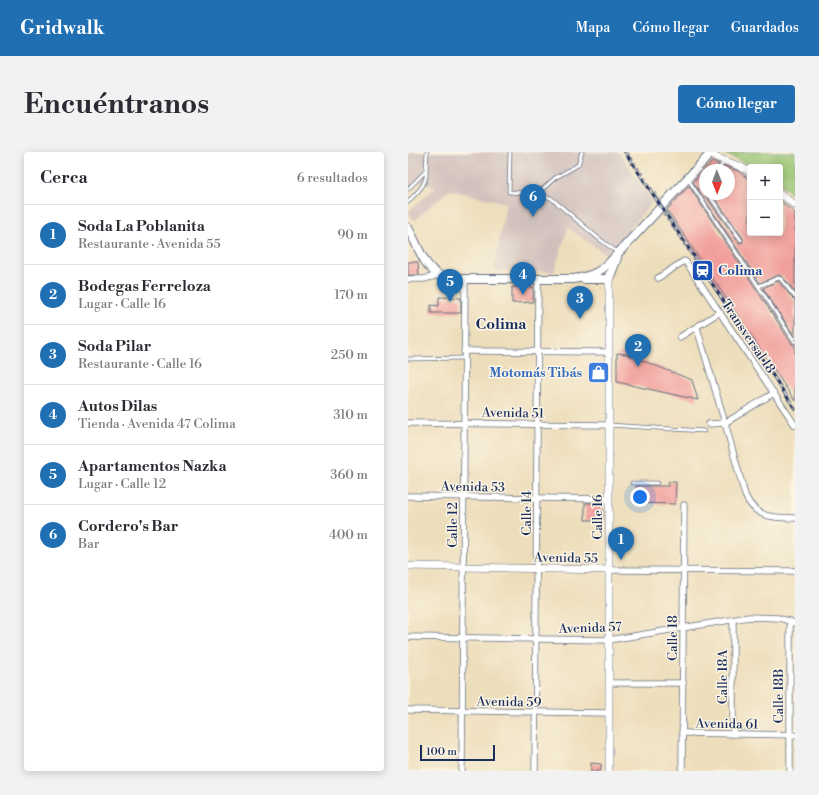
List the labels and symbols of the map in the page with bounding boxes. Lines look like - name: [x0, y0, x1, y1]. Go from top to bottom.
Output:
- north arrow: [699, 164, 735, 200]
- pin: 6: [520, 184, 546, 217]
- station icon: Colima: [689, 257, 715, 283]
- pin: 4: [510, 262, 536, 295]
- place label: Colima: [718, 263, 763, 279]
- pin: 5: [437, 269, 463, 302]
- pin: 3: [567, 286, 593, 319]
- street label: Transversal 18: [718, 297, 779, 376]
- district label: Colima: [476, 315, 527, 334]
- pin: 2: [625, 334, 651, 367]
- shop icon: Motomás Tibás: [585, 359, 611, 385]
- place label: Motomás Tibás: [489, 365, 582, 381]
- street label: Avenida 51: [481, 404, 545, 422]
- street label: Avenida 53: [440, 478, 505, 496]
- your location: [630, 487, 650, 507]
- street label: Calle 14: [519, 490, 535, 536]
- street label: Calle 16: [590, 494, 606, 540]
- street label: Calle 12: [445, 502, 461, 548]
- pin: 1: [608, 527, 634, 560]
- street label: Avenida 55: [533, 549, 598, 567]
- street label: Calle 18: [665, 615, 681, 661]
- street label: Avenida 57: [557, 619, 622, 637]
- street label: Calle 18A: [715, 649, 731, 704]
- street label: Calle 18B: [771, 669, 787, 723]
- street label: Avenida 59: [475, 693, 542, 711]
- street label: Avenida 61: [694, 715, 759, 733]
- scale bar: [420, 743, 495, 762]

